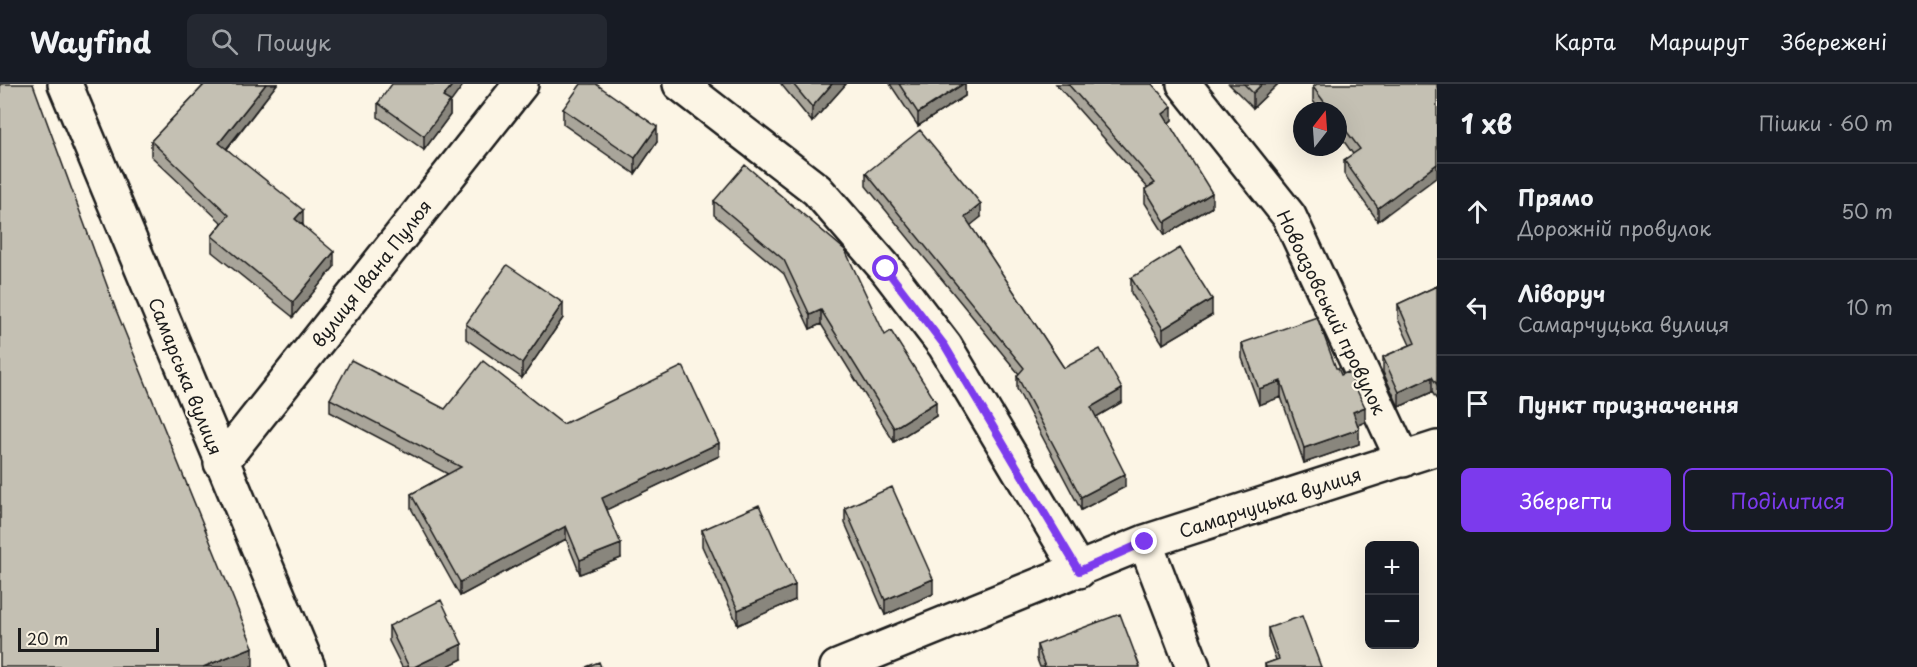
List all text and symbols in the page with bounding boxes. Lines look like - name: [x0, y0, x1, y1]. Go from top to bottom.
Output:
- search box: [187, 14, 607, 68]
- text: Wayfind: [30, 20, 151, 63]
- icon: search: [208, 25, 241, 58]
- text: Пошук: [256, 25, 331, 58]
- text: Карта: [1554, 25, 1616, 57]
- text: Маршрут: [1649, 25, 1748, 57]
- text: Збережені: [1781, 25, 1887, 57]
- north arrow: [1293, 102, 1347, 156]
- text: 1 хв: [1461, 104, 1512, 143]
- text: Пішки · 60 m: [1759, 108, 1893, 138]
- text: Прямо: [1518, 180, 1593, 213]
- street label: вулиця Івана Пулюя: [305, 193, 437, 353]
- icon: ahead: [1461, 195, 1494, 228]
- text: 50 m: [1841, 196, 1893, 226]
- street label: Новоазовський провулок: [1271, 205, 1394, 419]
- text: Дорожній провулок: [1518, 213, 1711, 243]
- route start: [872, 255, 898, 281]
- text: Ліворуч: [1518, 276, 1605, 309]
- icon: left: [1461, 291, 1494, 324]
- text: 10 m: [1846, 292, 1893, 322]
- street label: Самарська вулиця: [142, 293, 230, 459]
- text: Самарчуцька вулиця: [1518, 309, 1729, 339]
- icon: arrive: [1461, 387, 1494, 420]
- text: Пункт призначення: [1518, 387, 1739, 420]
- street label: Самарчуцька вулиця: [1175, 460, 1365, 544]
- button: Зберегти: [1461, 468, 1671, 532]
- button: Поділитися: [1683, 468, 1893, 532]
- route end: [1131, 528, 1157, 554]
- map controls: [1365, 541, 1419, 649]
- button: +: [1365, 541, 1419, 595]
- button: −: [1365, 595, 1419, 649]
- scale bar: [18, 625, 159, 652]
- text: 20 m: [27, 626, 68, 650]

